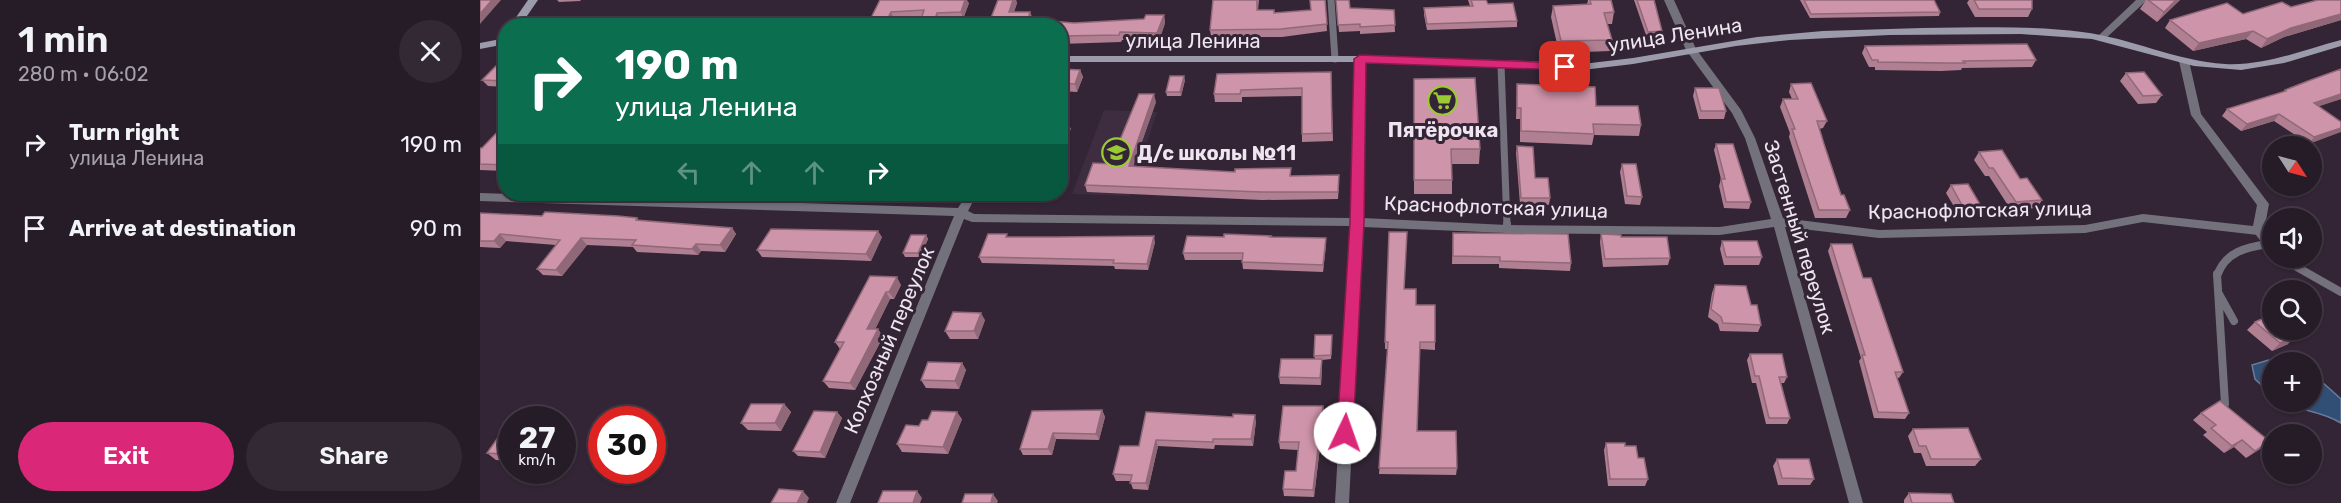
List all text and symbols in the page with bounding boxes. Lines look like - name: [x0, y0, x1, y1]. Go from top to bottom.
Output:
- street label: улица Ленина: [1606, 13, 1744, 57]
- text: 1 min: [18, 18, 109, 61]
- button: close: [399, 20, 462, 83]
- street label: улица Ленина: [1125, 29, 1261, 53]
- text: 190 m: [615, 40, 739, 90]
- pin: [1539, 41, 1590, 92]
- icon: right: [516, 42, 594, 120]
- icon: arrive: [1548, 50, 1581, 83]
- text: 280 m · 06:02: [18, 62, 149, 86]
- supermarket icon: Пятёрочка: [1427, 84, 1459, 116]
- text: улица Ленина: [615, 91, 798, 123]
- place label: Пятёрочка: [1388, 118, 1498, 142]
- text: Turn right: [69, 119, 179, 146]
- icon: right: [18, 128, 51, 161]
- text: 190 m: [401, 131, 462, 158]
- north arrow: [2262, 136, 2322, 196]
- map controls: [2262, 136, 2322, 484]
- school or university icon: Д/с школы №11: [1100, 137, 1132, 169]
- street label: Застенный переулок: [1759, 137, 1841, 337]
- place label: Д/с школы №11: [1137, 141, 1296, 165]
- text: улица Ленина: [69, 146, 204, 170]
- icon: left: [672, 156, 705, 189]
- icon: ahead: [735, 156, 768, 189]
- icon: ahead: [798, 156, 831, 189]
- icon: right: [861, 156, 894, 189]
- street label: Краснофлотская улица: [1384, 191, 1608, 223]
- street label: Краснофлотская улица: [1868, 196, 2092, 224]
- button: sound: [2262, 208, 2322, 268]
- icon: arrive: [18, 212, 51, 245]
- text: Arrive at destination: [69, 215, 296, 242]
- text: 90 m: [410, 215, 462, 242]
- street label: Колхозный переулок: [839, 243, 939, 437]
- button: search: [2262, 280, 2322, 340]
- button: +: [2262, 352, 2322, 412]
- position arrow: [1313, 401, 1377, 465]
- speed limit sign: 30: [588, 406, 666, 484]
- text: 27: [519, 420, 555, 456]
- button: Exit: [18, 422, 234, 491]
- button: Share: [246, 422, 462, 491]
- button: −: [2262, 424, 2322, 484]
- text: km/h: [518, 451, 556, 469]

